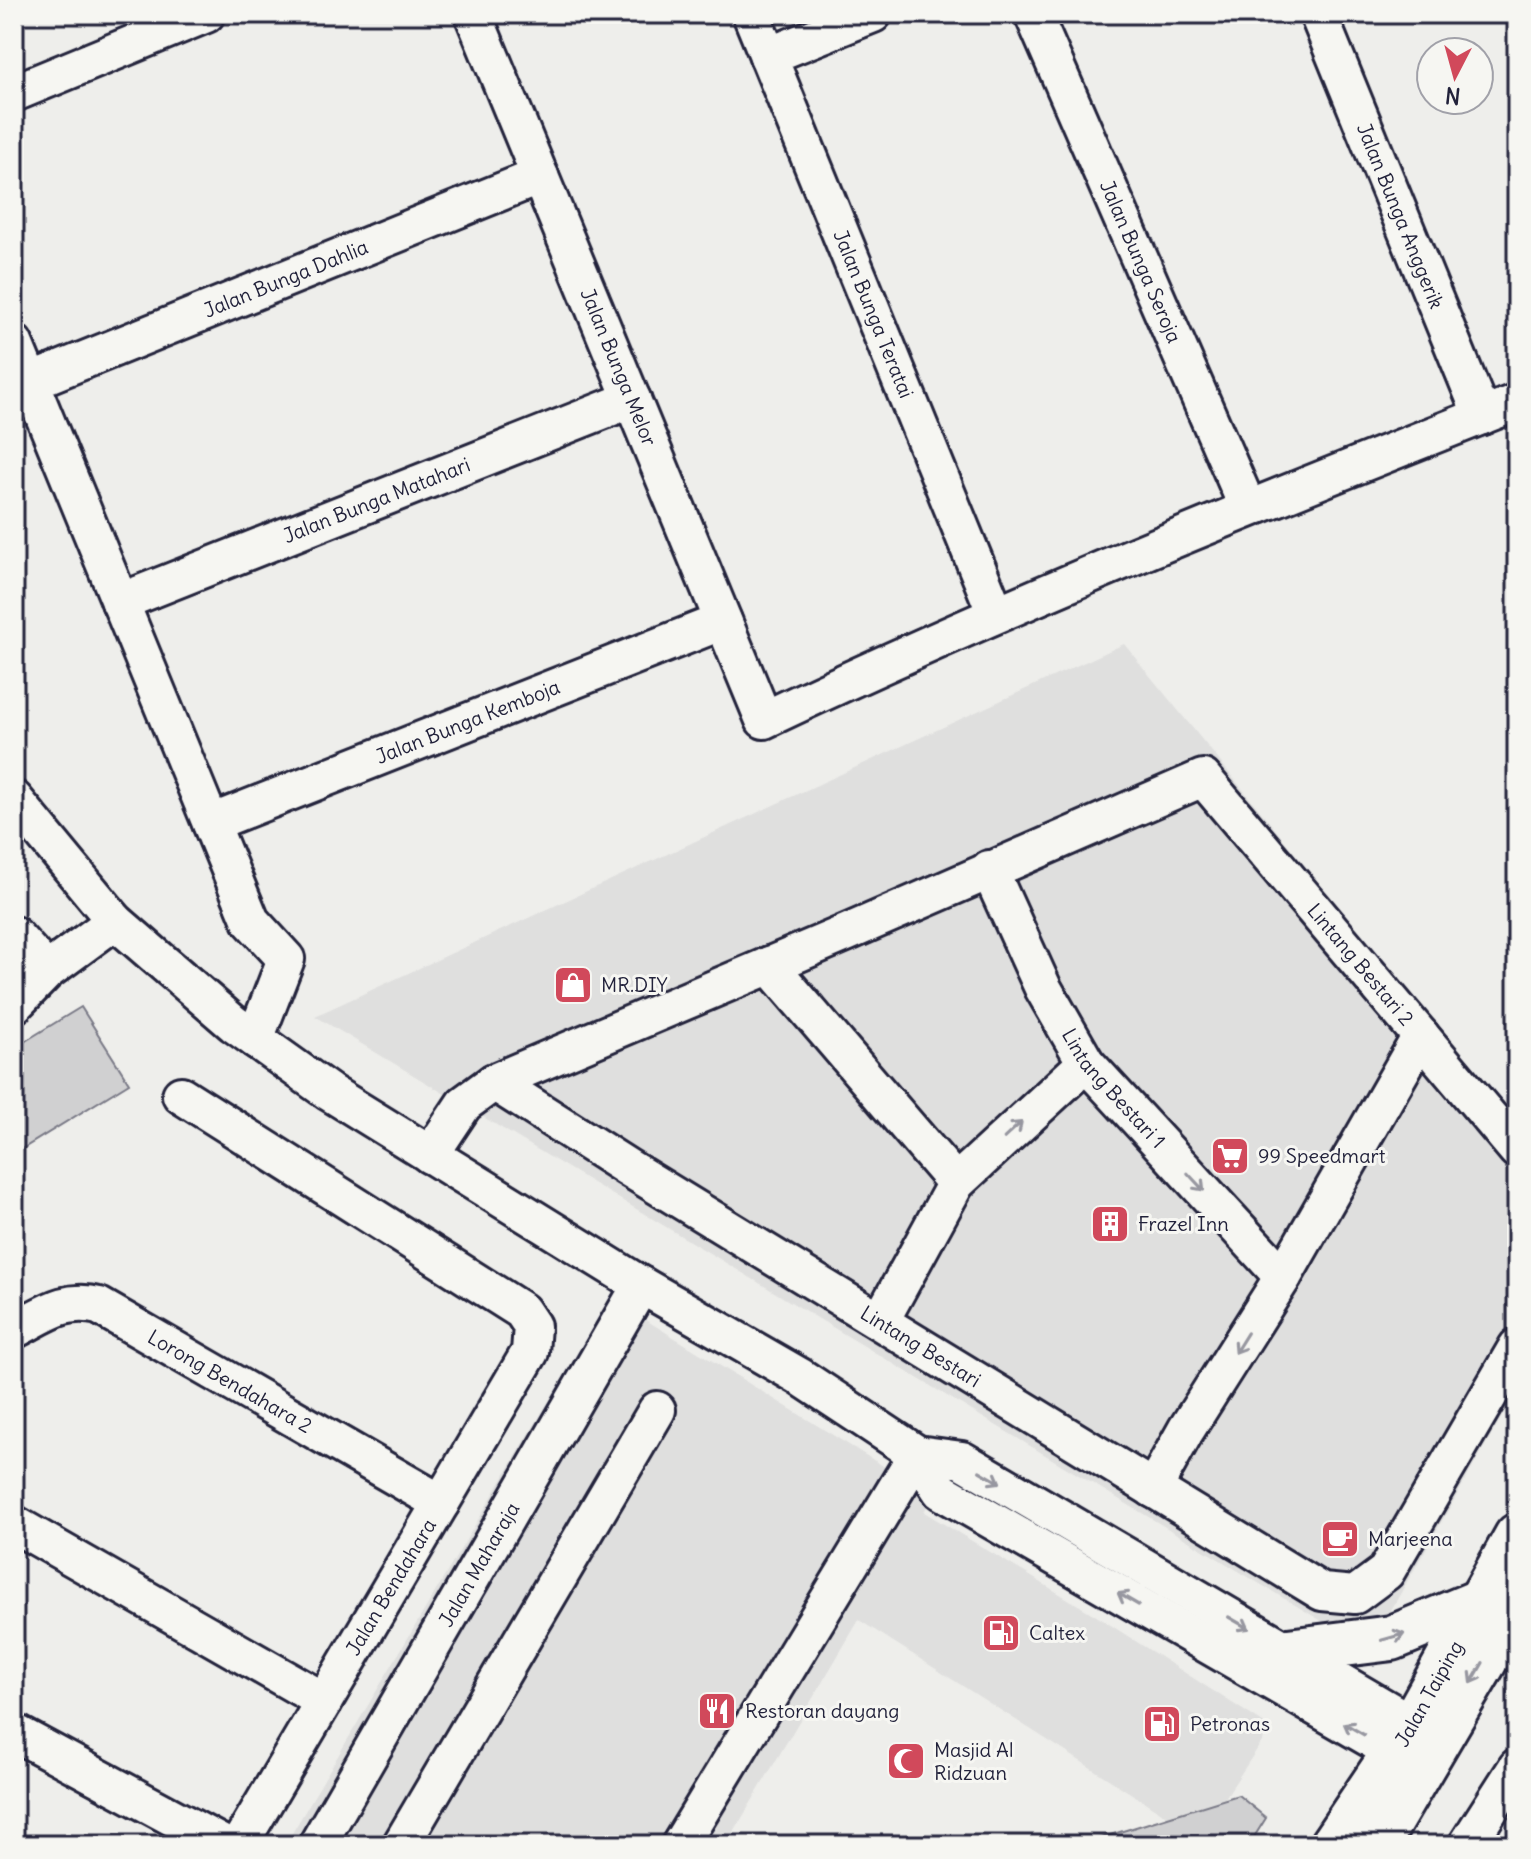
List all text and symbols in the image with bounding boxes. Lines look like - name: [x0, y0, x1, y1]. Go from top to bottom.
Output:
- north arrow: [1415, 36, 1495, 116]
- text: N: [1444, 81, 1462, 111]
- street label: Jalan Bunga Anggerik: [1352, 119, 1450, 312]
- street label: Jalan Bunga Seroja: [1095, 176, 1188, 346]
- street label: Jalan Bunga Teratai: [828, 226, 919, 402]
- street label: Jalan Bunga Dahlia: [200, 234, 372, 323]
- street label: Jalan Bunga Melor: [575, 284, 663, 450]
- street label: Jalan Bunga Matahari: [279, 452, 473, 548]
- street label: Jalan Bunga Kemboja: [372, 674, 563, 769]
- street label: Lintang Bestari 2: [1302, 898, 1419, 1030]
- shop icon: MR.DIY: [552, 964, 594, 1006]
- place label: MR.DIY: [601, 972, 668, 997]
- street label: Lintang Bestari 1: [1057, 1024, 1171, 1153]
- one-way arrow: [1003, 1120, 1023, 1139]
- supermarket icon: 99 Speedmart: [1209, 1135, 1251, 1177]
- place label: 99 Speedmart: [1258, 1143, 1386, 1168]
- one-way arrow: [1186, 1172, 1205, 1192]
- building icon: Frazel Inn: [1089, 1203, 1131, 1245]
- place label: Frazel Inn: [1138, 1211, 1229, 1236]
- street label: Lintang Bestari: [856, 1300, 986, 1392]
- street label: Lorong Bendahara 2: [144, 1324, 317, 1438]
- one-way arrow: [1233, 1331, 1249, 1354]
- one-way arrow: [978, 1469, 1001, 1485]
- street label: Jalan Maharaja: [433, 1498, 525, 1631]
- street label: Jalan Bendahara: [340, 1514, 441, 1660]
- cafe icon: Marjeena: [1319, 1518, 1361, 1560]
- place label: Marjeena: [1368, 1526, 1453, 1551]
- one-way arrow: [1117, 1591, 1141, 1606]
- fuel station icon: Caltex: [980, 1612, 1022, 1654]
- one-way arrow: [1227, 1615, 1250, 1631]
- place label: Caltex: [1029, 1620, 1085, 1645]
- one-way arrow: [1379, 1628, 1405, 1643]
- street label: Jalan Taiping: [1389, 1636, 1468, 1751]
- one-way arrow: [1469, 1661, 1485, 1684]
- restaurant icon: Restoran dayang: [696, 1690, 738, 1732]
- place label: Restoran dayang: [745, 1698, 899, 1723]
- fuel station icon: Petronas: [1141, 1703, 1183, 1745]
- place label: Petronas: [1190, 1711, 1270, 1736]
- one-way arrow: [1343, 1721, 1366, 1737]
- place label: Masjid Al Ridzuan: [934, 1737, 1013, 1785]
- mosque icon: Masjid Al Ridzuan: [885, 1740, 927, 1782]

